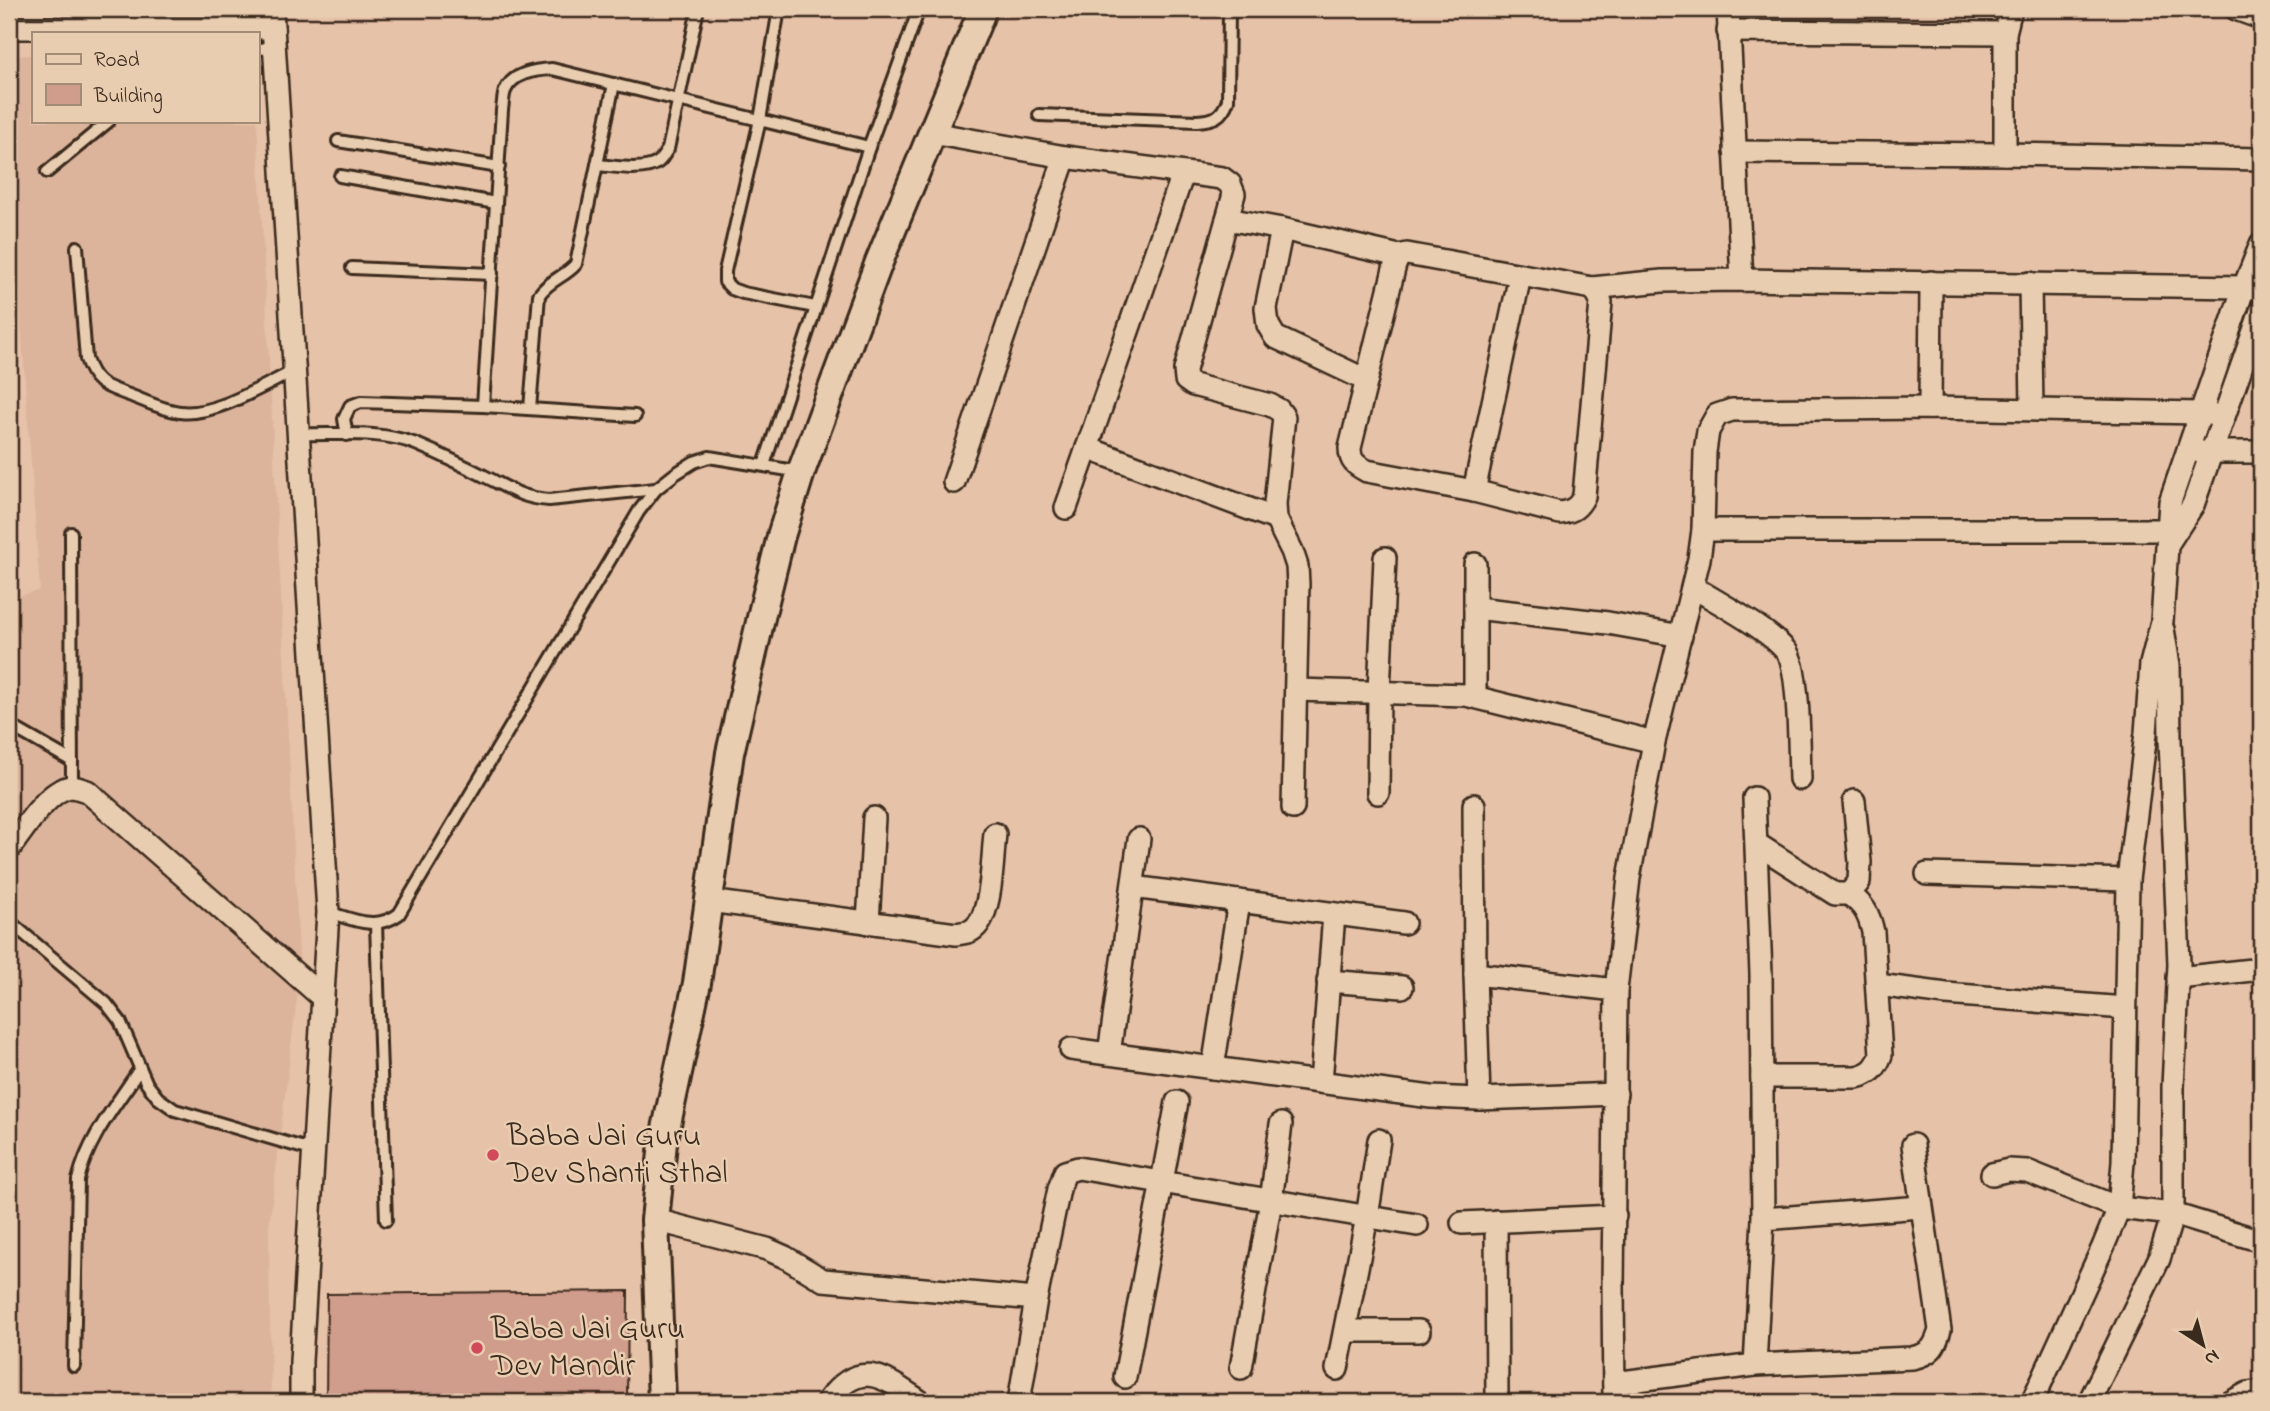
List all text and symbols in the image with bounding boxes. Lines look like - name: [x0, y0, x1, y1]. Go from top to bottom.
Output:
- legend: [32, 32, 259, 122]
- text: Road: [94, 46, 140, 76]
- text: Building: [93, 82, 163, 114]
- place label: Baba Jai Guru Dev Shanti Sthal: [506, 1114, 728, 1198]
- marker: Baba Jai Guru Dev Shanti Sthal: [485, 1147, 501, 1163]
- place label: Baba Jai Guru Dev Mandir: [490, 1307, 685, 1391]
- north arrow: [2168, 1310, 2238, 1380]
- marker: Baba Jai Guru Dev Mandir: [469, 1340, 485, 1356]
- text: N: [2198, 1342, 2225, 1372]

